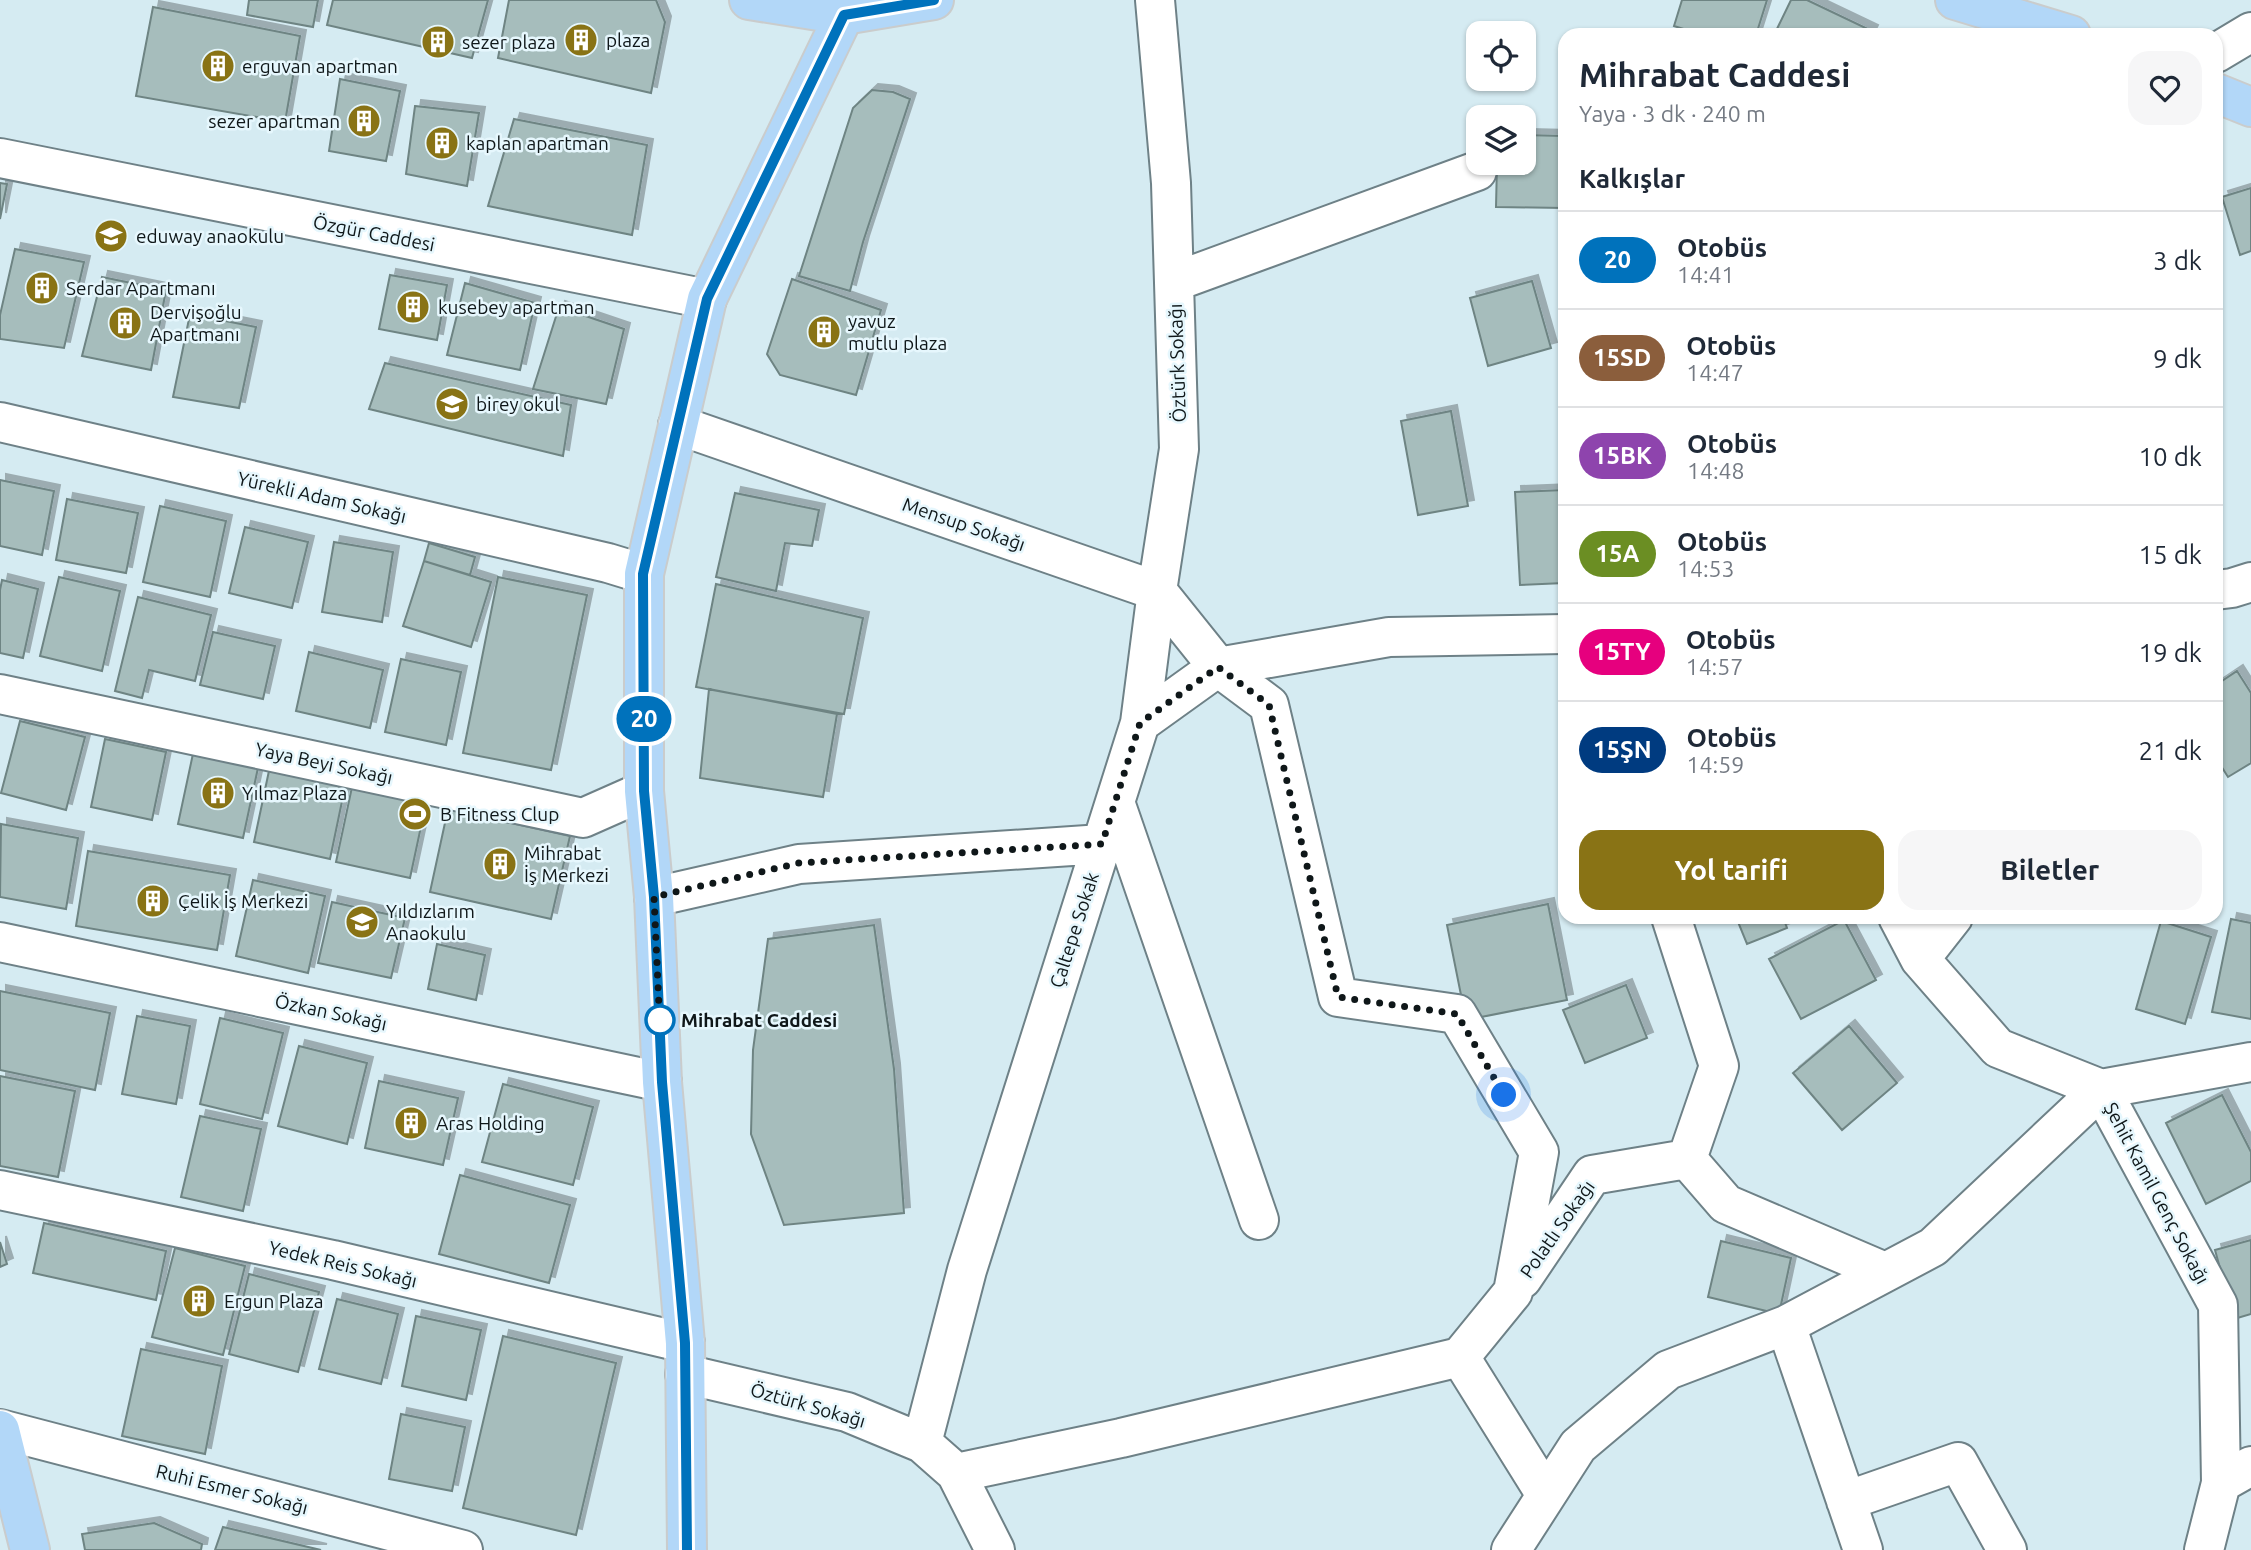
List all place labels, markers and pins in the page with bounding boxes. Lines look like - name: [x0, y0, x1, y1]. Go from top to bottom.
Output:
- building icon: plaza: [562, 21, 600, 59]
- building icon: sezer plaza: [419, 23, 457, 61]
- place label: plaza: [606, 29, 650, 51]
- place label: sezer plaza: [462, 31, 556, 53]
- building icon: erguvan apartman: [199, 47, 237, 85]
- place label: erguvan apartman: [242, 55, 398, 77]
- building icon: sezer apartman: [345, 102, 383, 140]
- place label: sezer apartman: [208, 110, 340, 132]
- building icon: kaplan apartman: [423, 124, 461, 162]
- place label: kaplan apartman: [466, 132, 609, 154]
- school or university icon: eduway anaokulu: [92, 217, 130, 255]
- place label: eduway anaokulu: [136, 225, 284, 247]
- building icon: Serdar Apartmanı: [23, 269, 61, 307]
- place label: Serdar Apartmanı: [66, 277, 216, 299]
- building icon: kusebey apartman: [394, 288, 432, 326]
- place label: kusebey apartman: [438, 296, 595, 318]
- place label: Dervişoğlu Apartmanı: [150, 301, 242, 345]
- building icon: Dervişoğlu Apartmanı: [106, 304, 144, 342]
- place label: yavuz mutlu plaza: [848, 310, 947, 354]
- building icon: yavuz mutlu plaza: [805, 313, 843, 351]
- school or university icon: birey okul: [433, 385, 471, 423]
- place label: birey okul: [476, 393, 559, 415]
- building icon: Yılmaz Plaza: [199, 774, 237, 812]
- place label: Yılmaz Plaza: [242, 782, 347, 804]
- sports icon: B Fitness Clup: [396, 795, 434, 833]
- place label: B Fitness Clup: [440, 803, 559, 825]
- place label: Mihrabat İş Merkezi: [524, 842, 609, 886]
- building icon: Mihrabat İş Merkezi: [481, 845, 519, 883]
- building icon: Çelik İş Merkezi: [134, 882, 172, 920]
- place label: Çelik İş Merkezi: [178, 890, 308, 912]
- place label: Yıldızlarım Anaokulu: [386, 900, 475, 944]
- school or university icon: Yıldızlarım Anaokulu: [343, 903, 381, 941]
- marker: Mihrabat Caddesi: [645, 1005, 675, 1035]
- place label: Mihrabat Caddesi: [681, 1009, 837, 1031]
- building icon: Aras Holding: [392, 1104, 430, 1142]
- place label: Aras Holding: [436, 1112, 545, 1134]
- building icon: Ergun Plaza: [180, 1282, 218, 1320]
- place label: Ergun Plaza: [224, 1290, 323, 1312]

